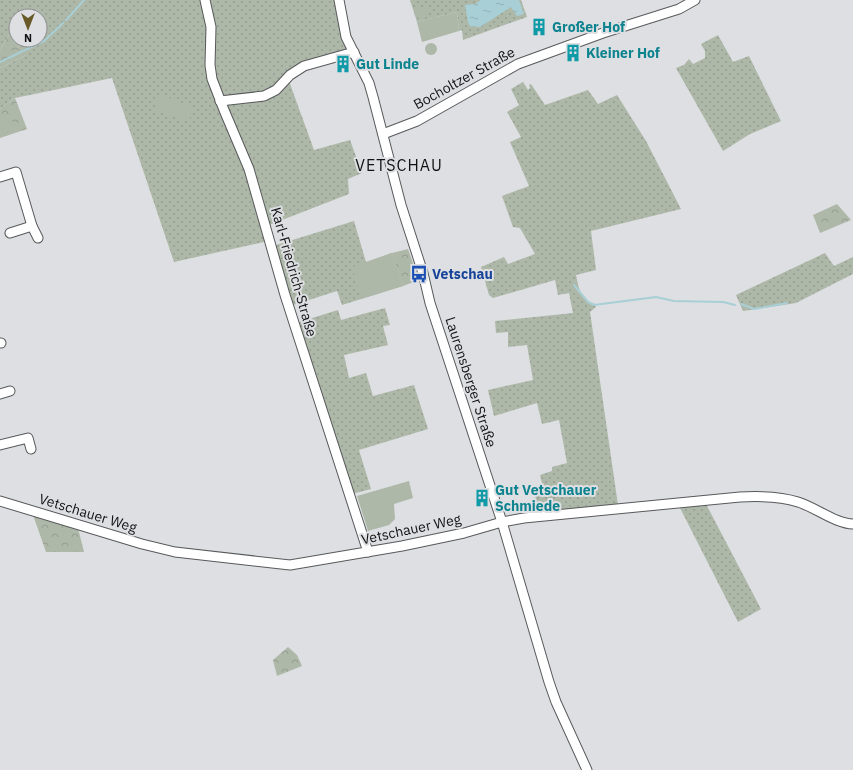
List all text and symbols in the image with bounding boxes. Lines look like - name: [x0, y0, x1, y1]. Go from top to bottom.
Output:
- north arrow: [8, 8, 48, 48]
- building icon: Großer Hof: [529, 17, 549, 37]
- place label: Großer Hof: [552, 18, 625, 36]
- text: N: [24, 31, 32, 45]
- street label: Bocholtzer Straße: [410, 43, 518, 113]
- building icon: Kleiner Hof: [563, 43, 583, 63]
- place label: Kleiner Hof: [586, 44, 660, 62]
- building icon: Gut Linde: [333, 54, 353, 74]
- place label: Gut Linde: [356, 55, 419, 73]
- district label: VETSCHAU: [355, 155, 443, 175]
- street label: Karl-Friedrich-Straße: [267, 205, 321, 339]
- bus stop icon: Vetschau: [409, 264, 429, 284]
- place label: Vetschau: [432, 265, 493, 283]
- street label: Laurensberger Straße: [441, 314, 501, 450]
- place label: Gut Vetschauer Schmiede: [495, 481, 597, 515]
- building icon: Gut Vetschauer Schmiede: [472, 488, 492, 508]
- street label: Vetschauer Weg: [37, 490, 140, 537]
- street label: Vetschauer Weg: [360, 510, 463, 548]

